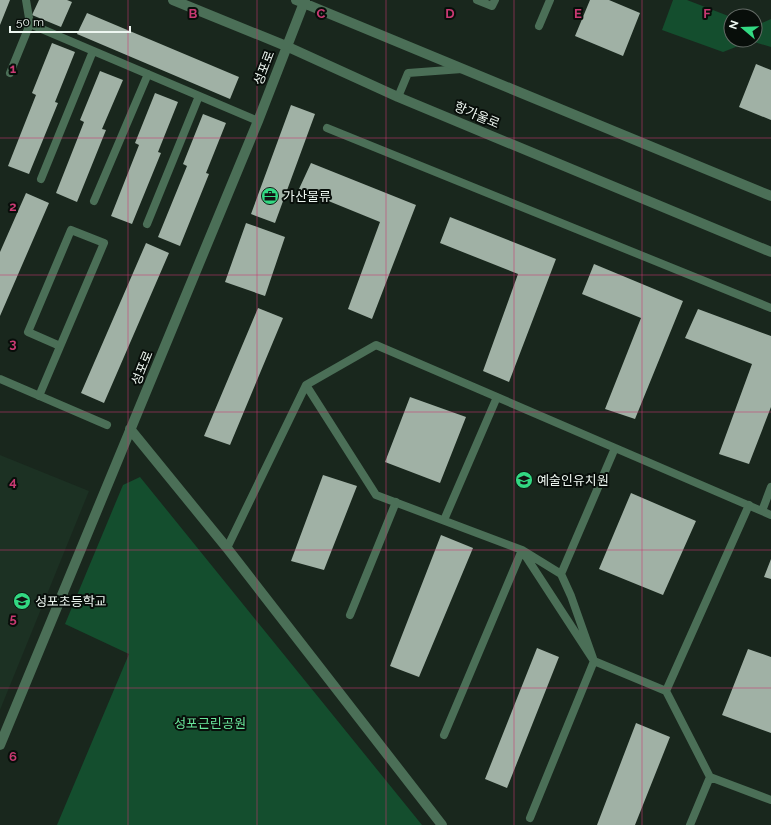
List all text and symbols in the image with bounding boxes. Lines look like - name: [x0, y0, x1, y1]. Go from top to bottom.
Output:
- text: B: [189, 6, 198, 21]
- text: C: [317, 6, 326, 21]
- text: D: [445, 6, 455, 21]
- text: E: [574, 6, 582, 21]
- text: F: [703, 6, 711, 21]
- scale bar: [10, 8, 130, 34]
- north arrow: [723, 8, 763, 48]
- text: 50 m: [16, 15, 44, 29]
- text: N: [727, 19, 742, 31]
- street label: 성포로: [251, 49, 277, 87]
- text: 1: [10, 61, 17, 76]
- street label: 항가울로: [452, 99, 502, 131]
- office icon: 가산물류: [260, 186, 280, 206]
- place label: 가산물류: [283, 189, 331, 204]
- text: 2: [9, 199, 17, 214]
- text: 3: [9, 336, 17, 351]
- street label: 성포로: [128, 349, 156, 387]
- school or university icon: 예술인유치원: [514, 470, 534, 490]
- place label: 예술인유치원: [537, 473, 609, 488]
- text: 4: [9, 474, 17, 489]
- school or university icon: 성포초등학교: [12, 591, 32, 611]
- place label: 성포초등학교: [35, 594, 107, 609]
- text: 5: [9, 611, 17, 626]
- park label: 성포근린공원: [174, 716, 246, 731]
- text: 6: [9, 749, 17, 764]

